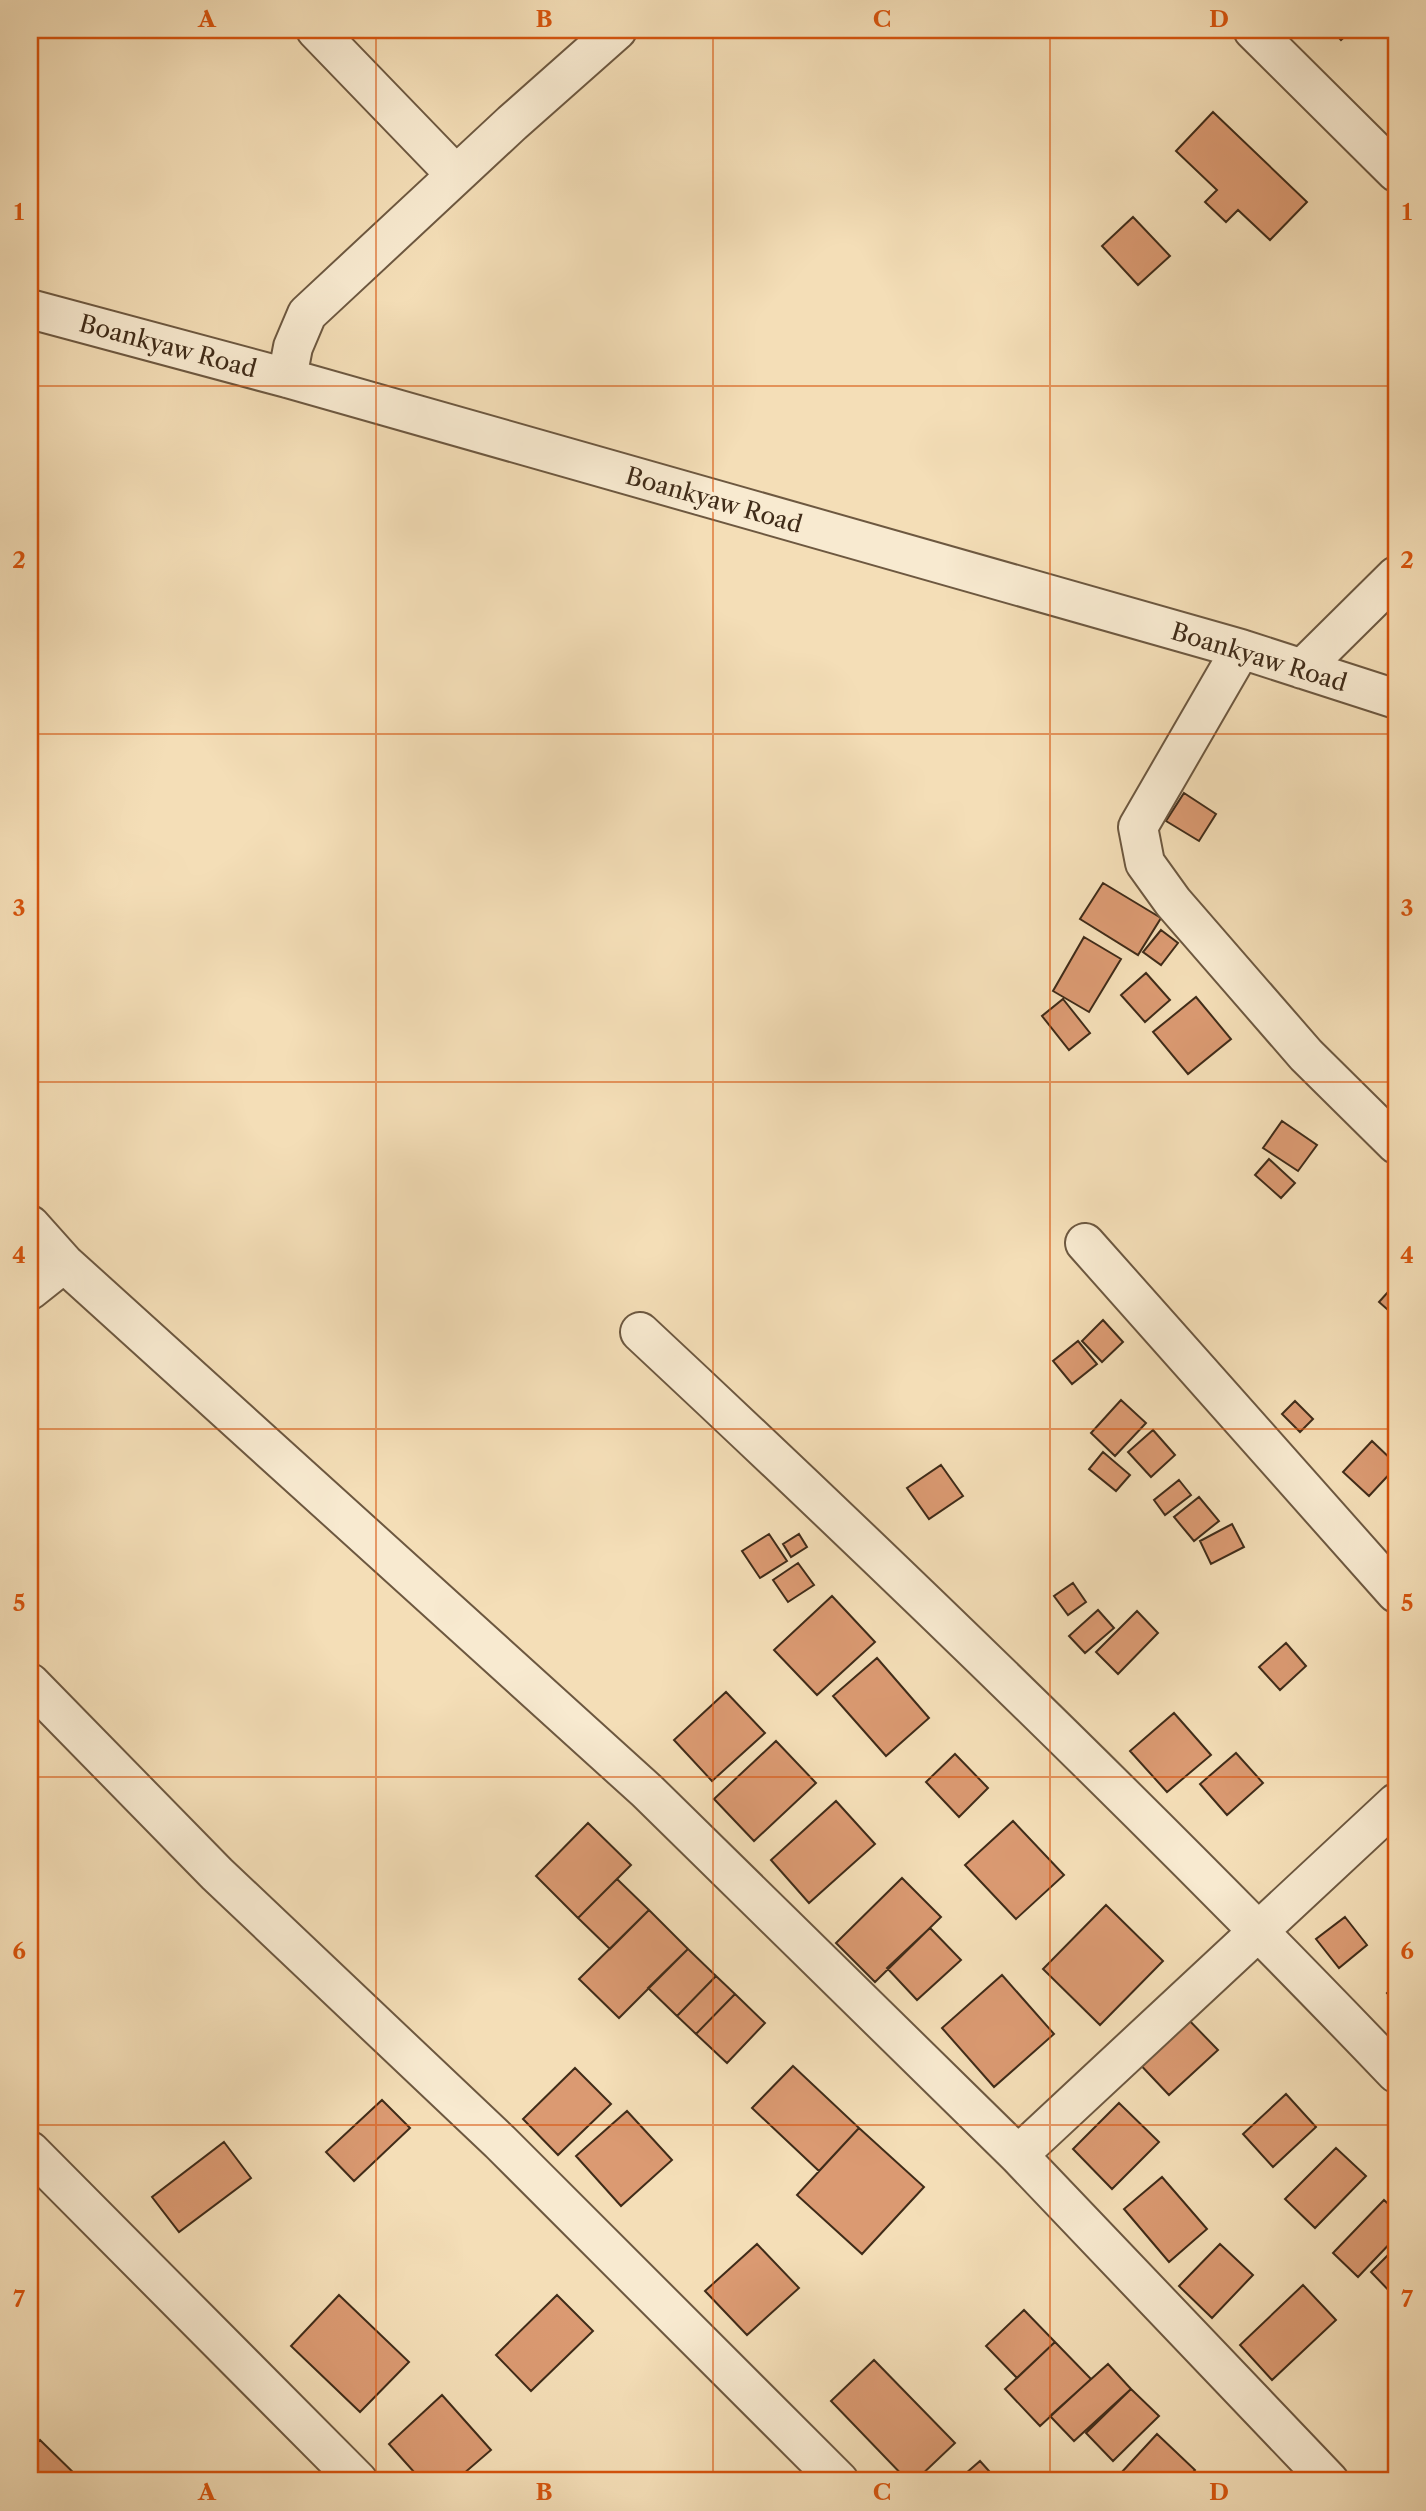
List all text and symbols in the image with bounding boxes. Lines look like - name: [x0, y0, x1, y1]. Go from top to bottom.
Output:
- text: A: [197, 5, 217, 33]
- text: B: [535, 5, 553, 33]
- text: C: [873, 5, 891, 33]
- text: D: [1209, 5, 1229, 33]
- text: 1: [14, 198, 25, 226]
- text: 1: [1402, 198, 1413, 226]
- street label: Boankyaw Road: [76, 308, 260, 384]
- street label: Boankyaw Road: [622, 461, 806, 539]
- text: 2: [12, 546, 26, 574]
- text: 2: [1400, 546, 1414, 574]
- street label: Boankyaw Road: [1168, 616, 1351, 698]
- text: 3: [13, 894, 26, 922]
- text: 3: [1401, 894, 1414, 922]
- text: 4: [12, 1241, 26, 1269]
- text: 4: [1400, 1241, 1414, 1269]
- text: 5: [13, 1589, 25, 1617]
- text: 5: [1401, 1589, 1413, 1617]
- text: 6: [12, 1937, 26, 1965]
- text: 6: [1400, 1937, 1414, 1965]
- text: 7: [13, 2285, 25, 2313]
- text: 7: [1401, 2285, 1413, 2313]
- text: A: [197, 2478, 217, 2506]
- text: B: [535, 2478, 553, 2506]
- text: C: [873, 2478, 891, 2506]
- text: D: [1209, 2478, 1229, 2506]

